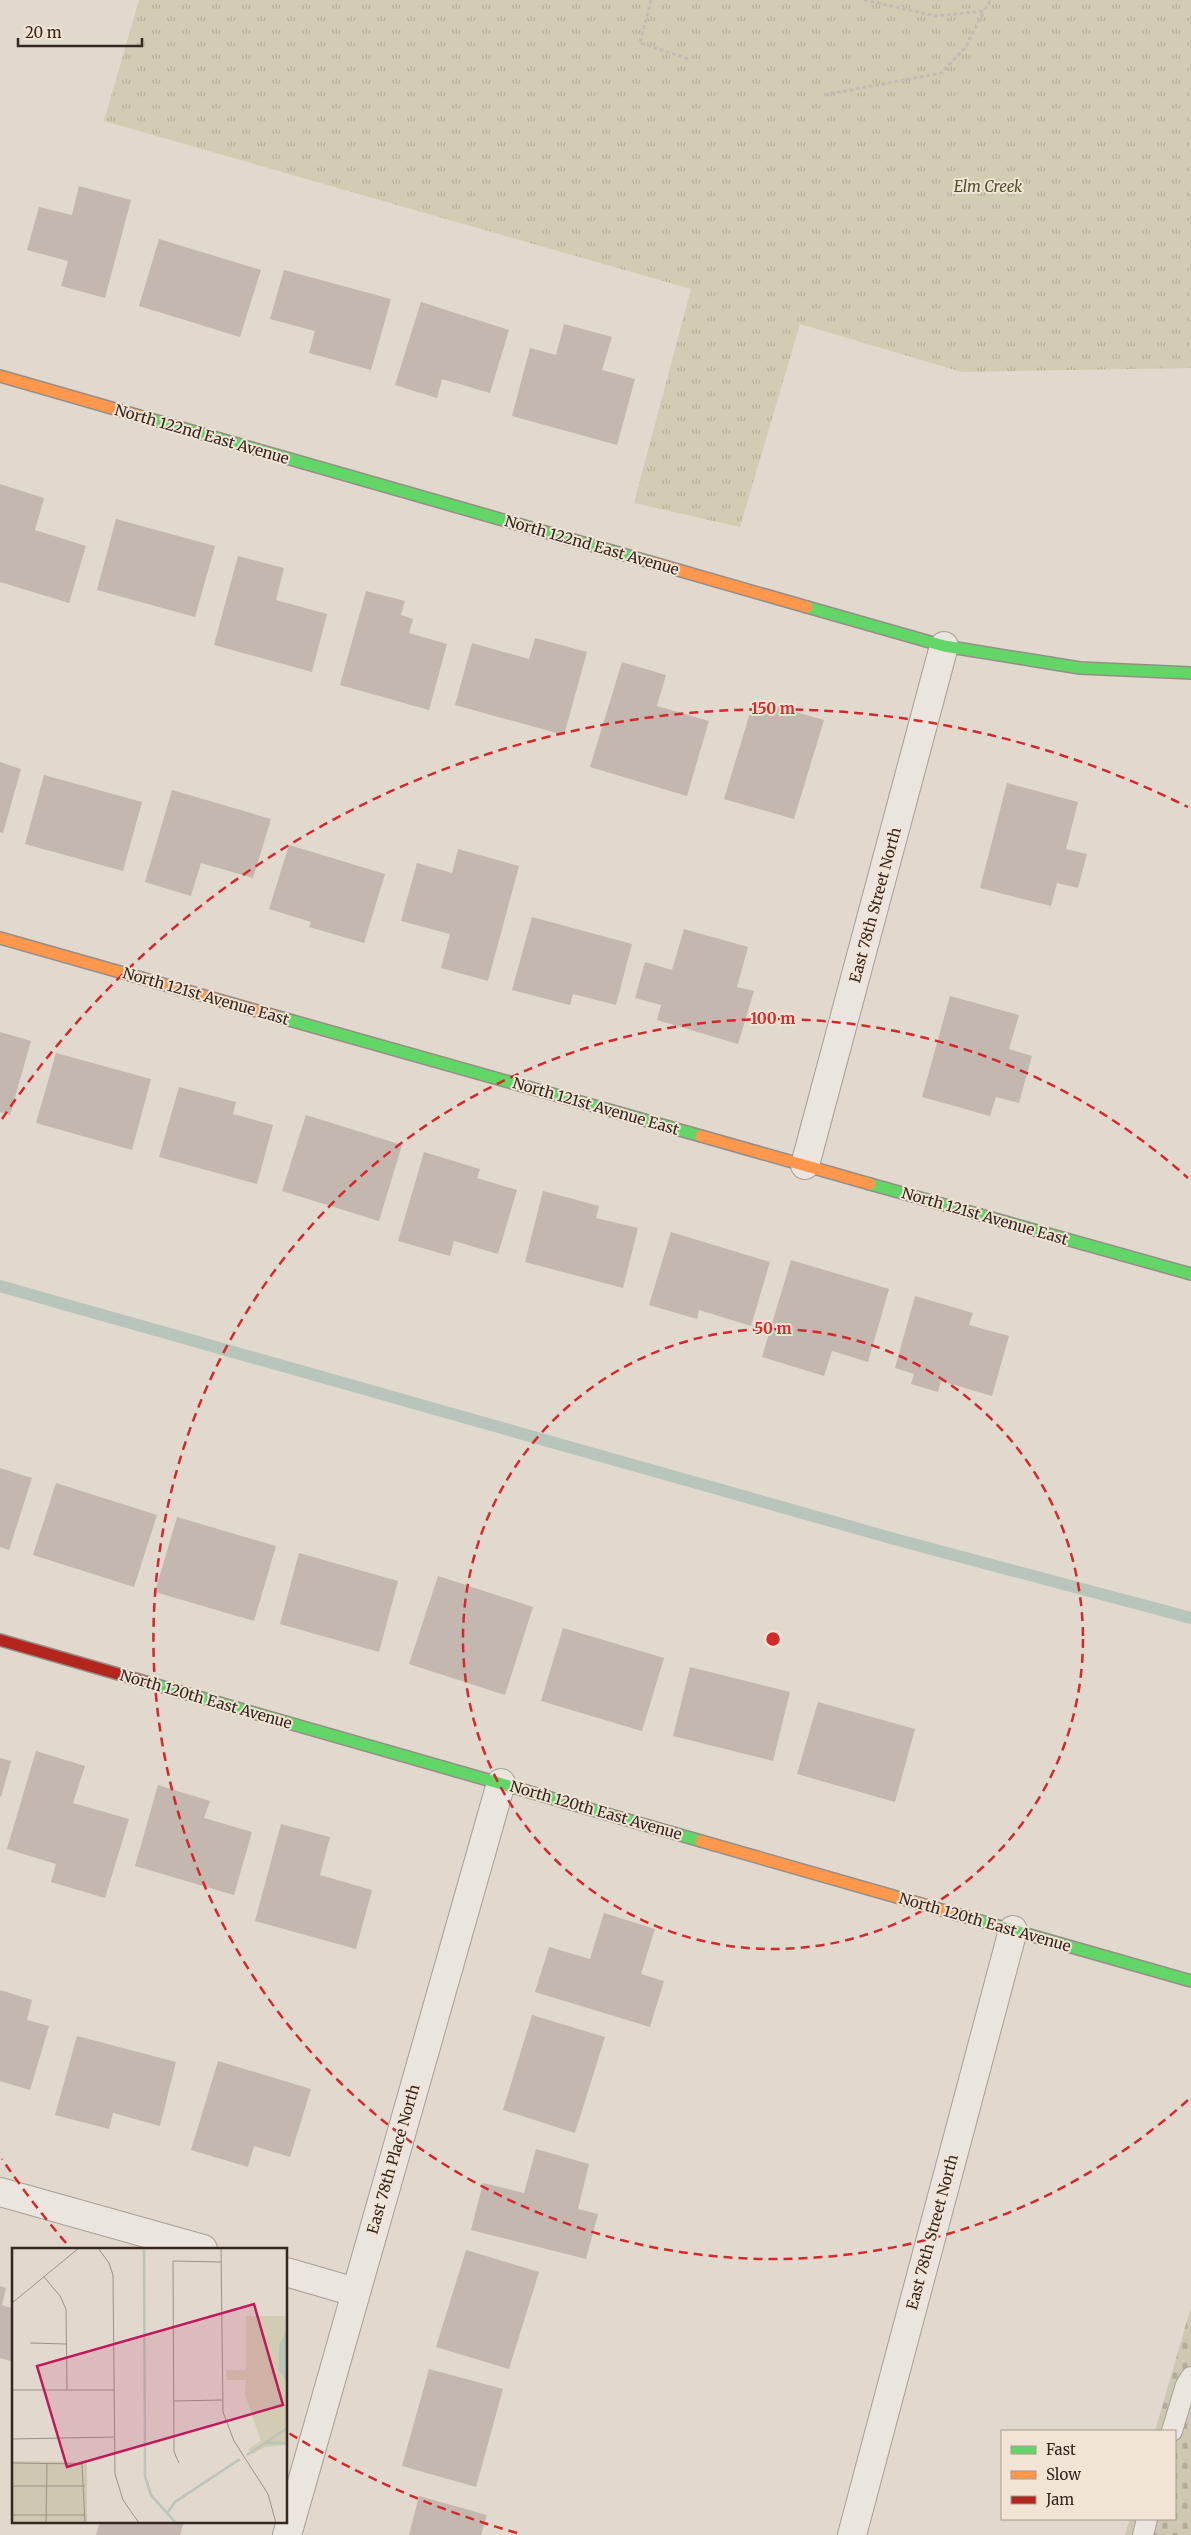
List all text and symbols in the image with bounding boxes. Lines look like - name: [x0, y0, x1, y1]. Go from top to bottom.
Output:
- scale bar: [18, 15, 141, 47]
- text: 20 m: [25, 23, 62, 42]
- park label: Elm Creek: [954, 177, 1023, 196]
- street label: North 122nd East Avenue: [113, 400, 291, 468]
- street label: North 122nd East Avenue: [503, 511, 681, 579]
- text: 150 m: [751, 699, 795, 718]
- street label: East 78th Street North: [845, 825, 905, 985]
- street label: North 121st Avenue East: [121, 963, 292, 1029]
- text: 100 m: [751, 1009, 795, 1028]
- street label: North 121st Avenue East: [511, 1073, 682, 1139]
- street label: North 121st Avenue East: [900, 1183, 1071, 1249]
- text: 50 m: [754, 1319, 792, 1338]
- centre of rings: [764, 1630, 782, 1648]
- street label: North 120th East Avenue: [118, 1665, 294, 1733]
- street label: North 120th East Avenue: [508, 1776, 684, 1844]
- street label: North 120th East Avenue: [897, 1888, 1073, 1956]
- street label: East 78th Place North: [363, 2082, 423, 2236]
- street label: East 78th Street North: [902, 2152, 962, 2312]
- inset map: [12, 2248, 288, 2522]
- legend: [1001, 2430, 1176, 2520]
- text: Fast: [1046, 2440, 1076, 2459]
- text: Slow: [1046, 2465, 1081, 2484]
- text: Jam: [1045, 2490, 1074, 2509]

